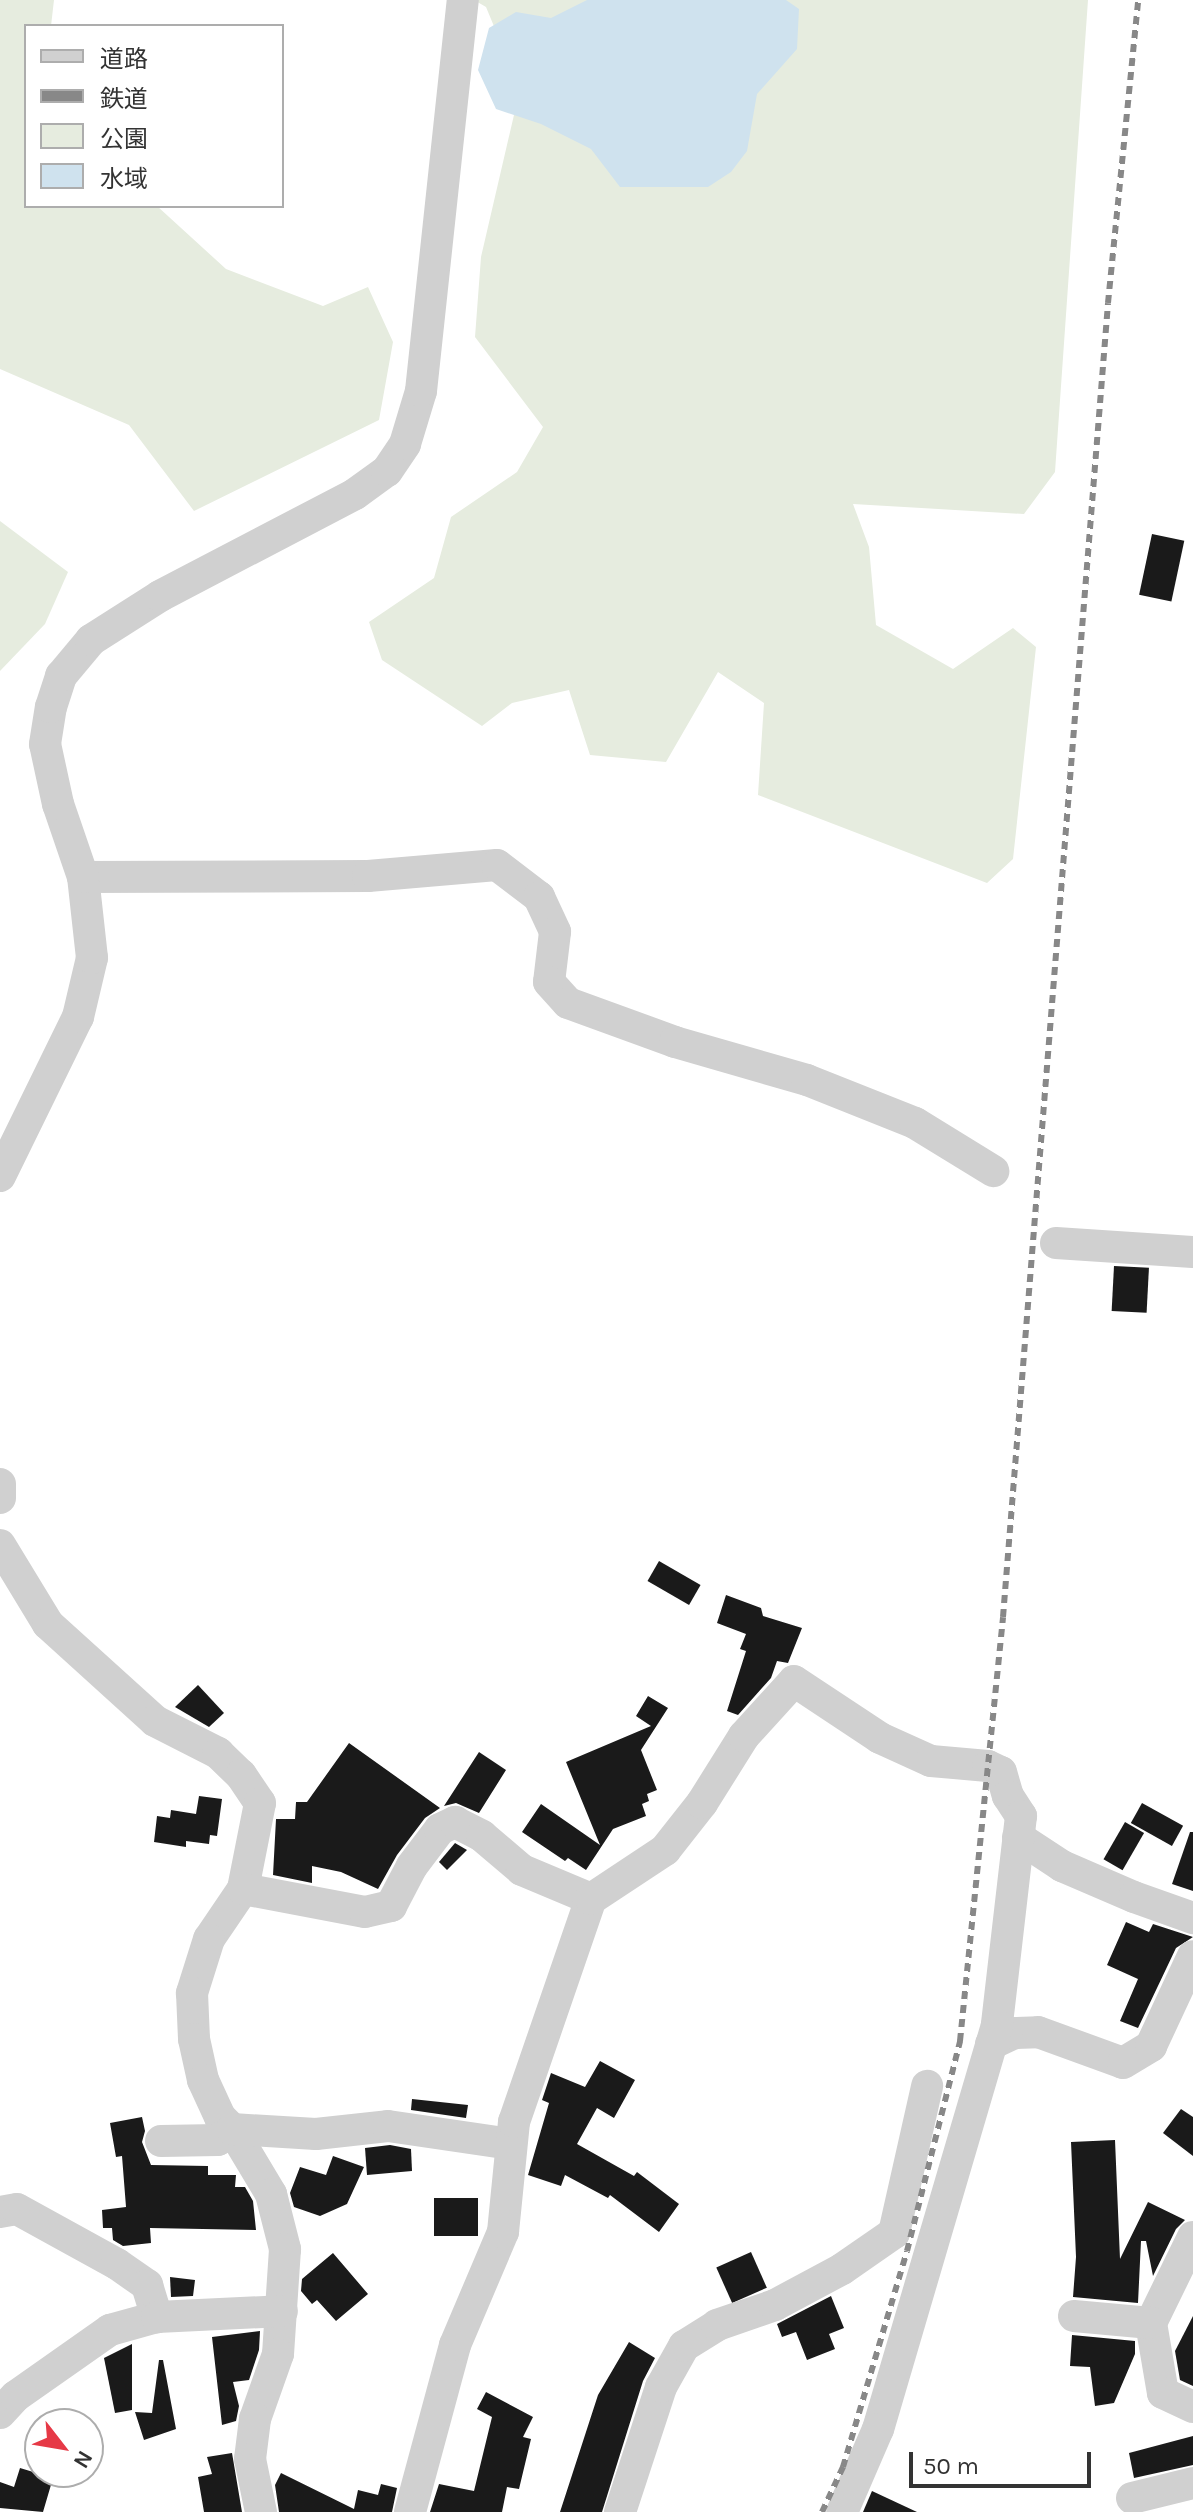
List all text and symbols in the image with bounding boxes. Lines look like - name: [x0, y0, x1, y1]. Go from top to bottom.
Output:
- legend: [24, 24, 284, 208]
- text: 道路: [100, 45, 148, 73]
- text: 鉄道: [100, 85, 148, 113]
- text: 公園: [100, 125, 148, 153]
- text: 水域: [100, 165, 148, 193]
- north arrow: [24, 2408, 104, 2488]
- scale bar: [913, 2436, 1095, 2486]
- text: N: [68, 2446, 98, 2473]
- text: 50 m: [923, 2452, 979, 2480]

